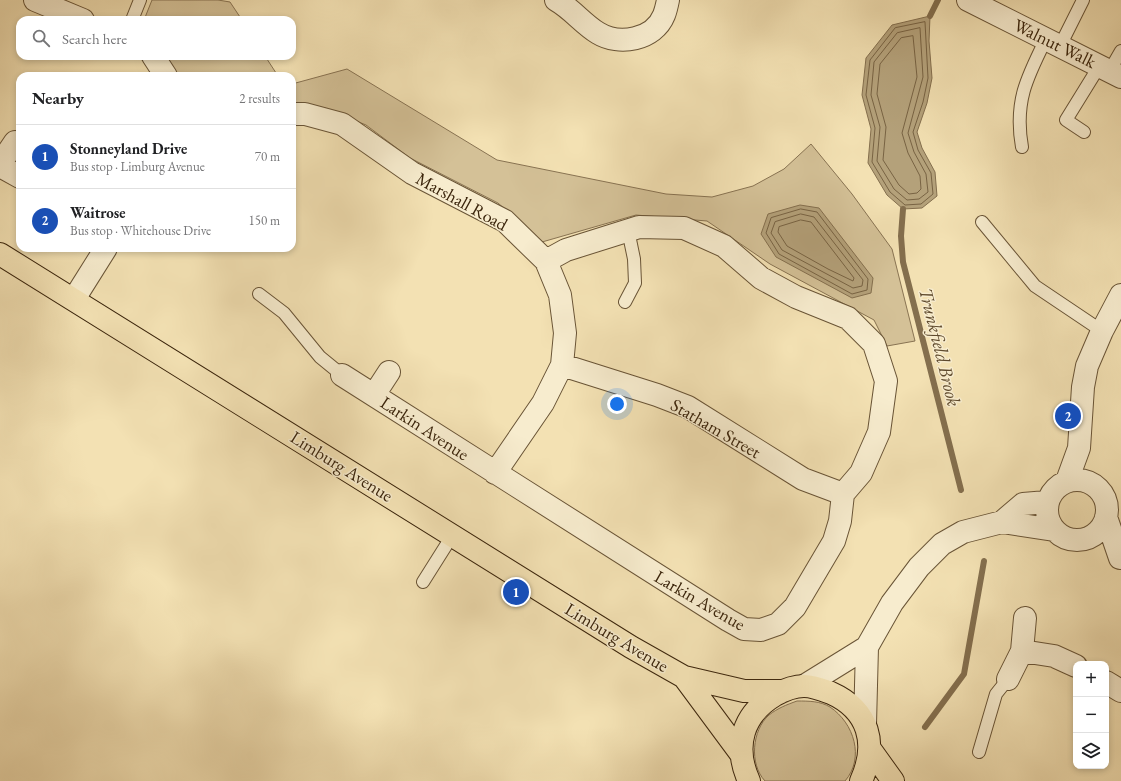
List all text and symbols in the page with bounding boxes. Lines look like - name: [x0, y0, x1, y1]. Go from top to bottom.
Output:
- street label: Walnut Walk: [1010, 13, 1101, 73]
- search box: [16, 16, 296, 60]
- icon: search: [30, 27, 52, 49]
- text: Search here: [62, 29, 127, 48]
- text: Nearby: [32, 87, 84, 109]
- text: 2 results: [239, 90, 280, 107]
- text: Stonneyland Drive: [70, 139, 187, 158]
- text: 1: [42, 148, 48, 165]
- text: 70 m: [255, 148, 280, 165]
- text: Bus stop · Limburg Avenue: [70, 158, 205, 175]
- street label: Marshall Road: [412, 166, 513, 236]
- text: Waitrose: [70, 203, 126, 222]
- text: 2: [42, 212, 48, 229]
- text: 150 m: [249, 212, 280, 229]
- text: Bus stop · Whitehouse Drive: [70, 222, 211, 239]
- water label: Trunkfield Brook: [913, 285, 967, 409]
- street label: Larkin Avenue: [376, 391, 474, 465]
- street label: Statham Street: [667, 393, 766, 463]
- your location: [607, 394, 627, 414]
- pin: 2: [1055, 401, 1081, 431]
- street label: Limburg Avenue: [286, 425, 398, 507]
- street label: Larkin Avenue: [650, 565, 750, 635]
- pin: 1: [503, 577, 529, 607]
- street label: Limburg Avenue: [561, 597, 673, 677]
- map controls: [1073, 661, 1109, 769]
- button: +: [1073, 661, 1109, 697]
- button: −: [1073, 697, 1109, 733]
- button: layers: [1073, 733, 1109, 769]

